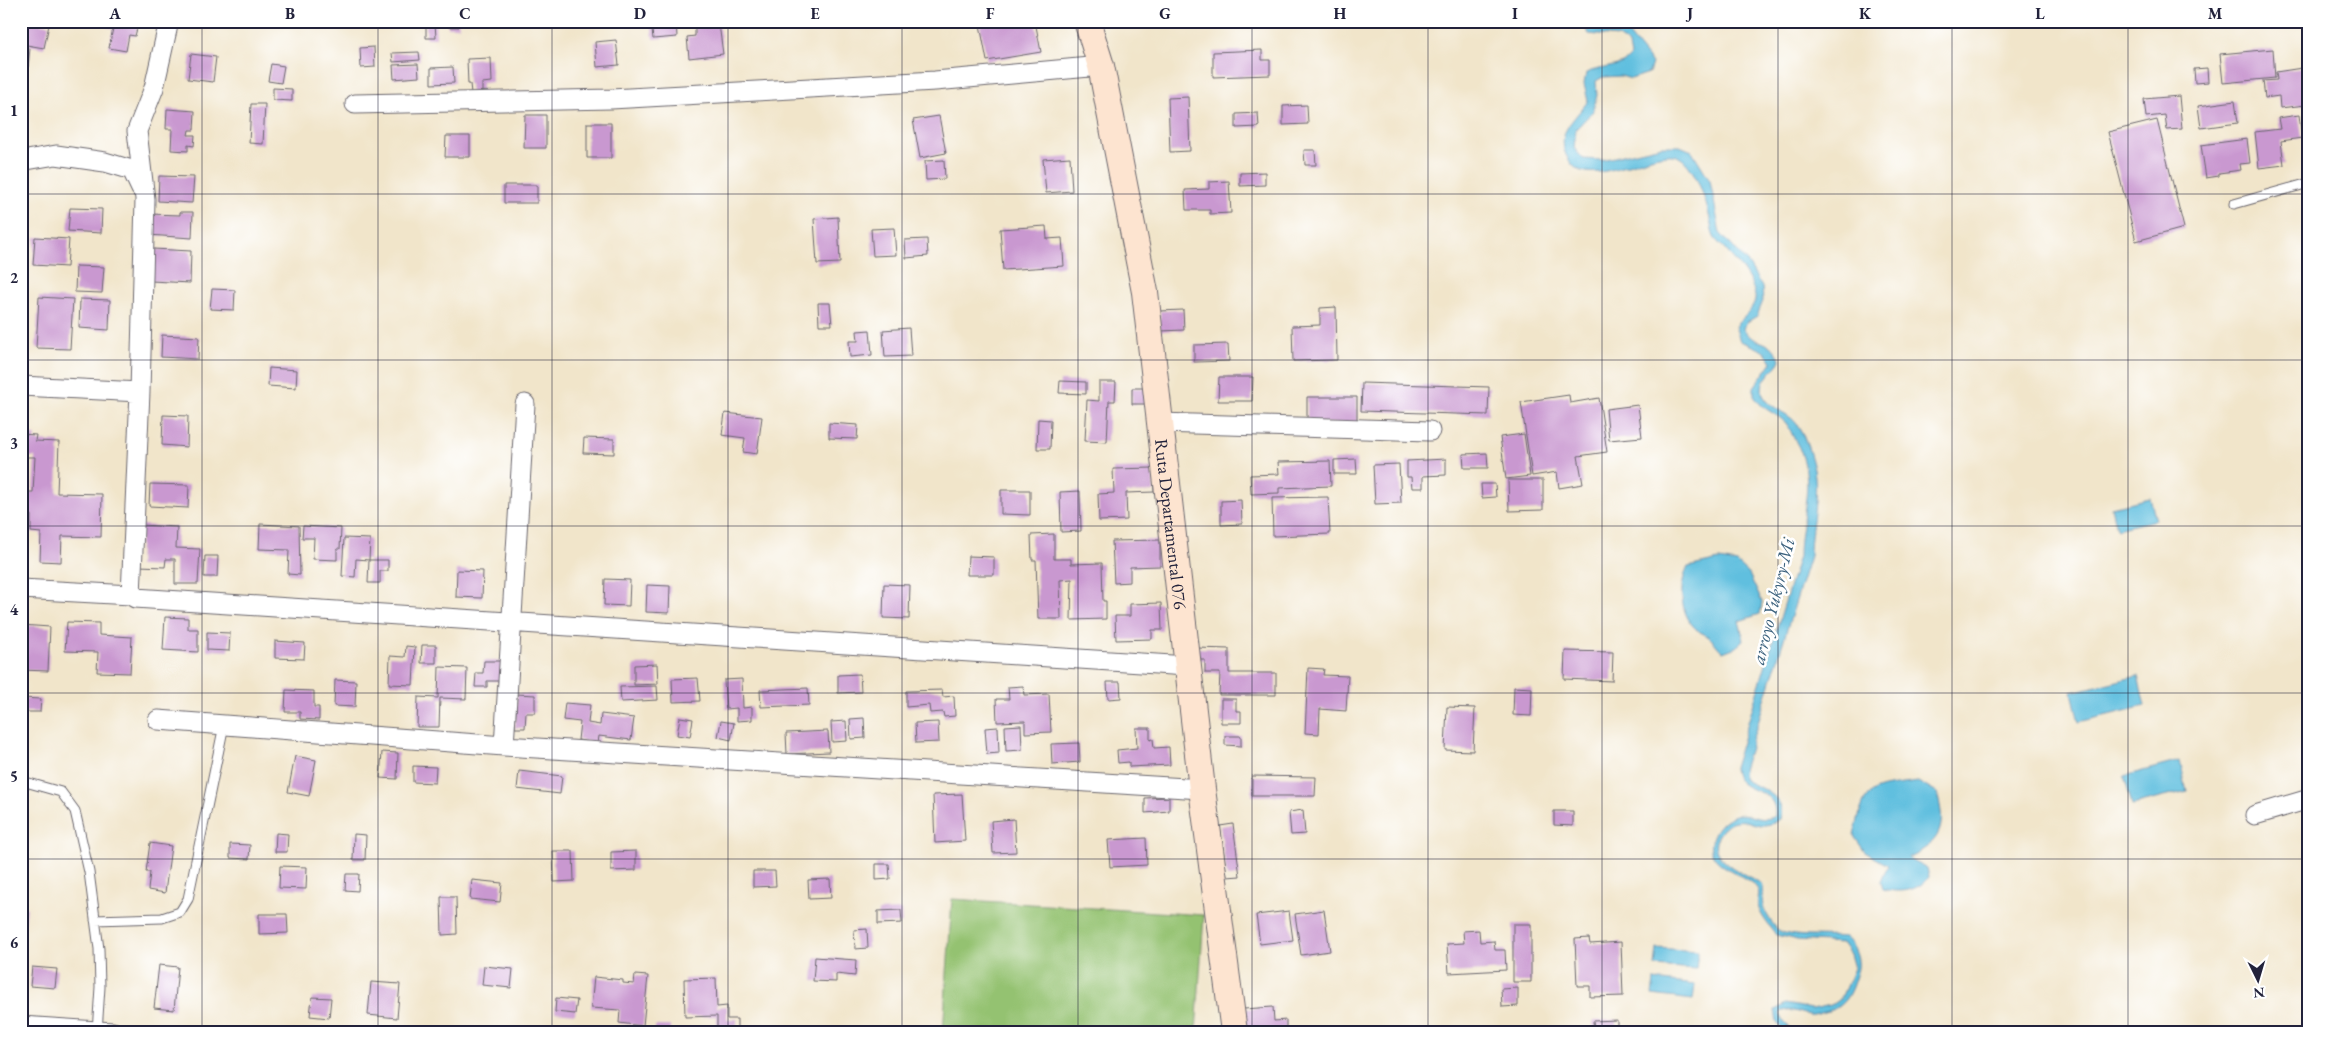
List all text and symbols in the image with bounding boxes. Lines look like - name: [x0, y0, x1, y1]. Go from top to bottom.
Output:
- text: A: [108, 3, 121, 24]
- text: B: [285, 3, 295, 24]
- text: C: [459, 3, 471, 24]
- text: D: [634, 3, 646, 24]
- text: E: [810, 3, 820, 24]
- text: F: [986, 3, 995, 24]
- text: G: [1159, 3, 1171, 24]
- text: H: [1334, 3, 1347, 24]
- text: I: [1512, 3, 1518, 24]
- text: J: [1685, 3, 1693, 24]
- text: K: [1859, 3, 1872, 24]
- text: L: [2035, 3, 2045, 24]
- text: M: [2208, 3, 2223, 24]
- text: 1: [10, 100, 18, 121]
- text: 2: [10, 267, 19, 288]
- text: 3: [10, 433, 18, 454]
- street label: Ruta Departamental 076: [1150, 438, 1193, 611]
- water label: arroyo Yukyry-Mi: [1745, 534, 1801, 668]
- text: 4: [10, 599, 19, 620]
- text: 5: [10, 766, 18, 787]
- text: 6: [10, 932, 19, 953]
- north arrow: [2232, 956, 2282, 1006]
- text: N: [2252, 983, 2266, 1002]

